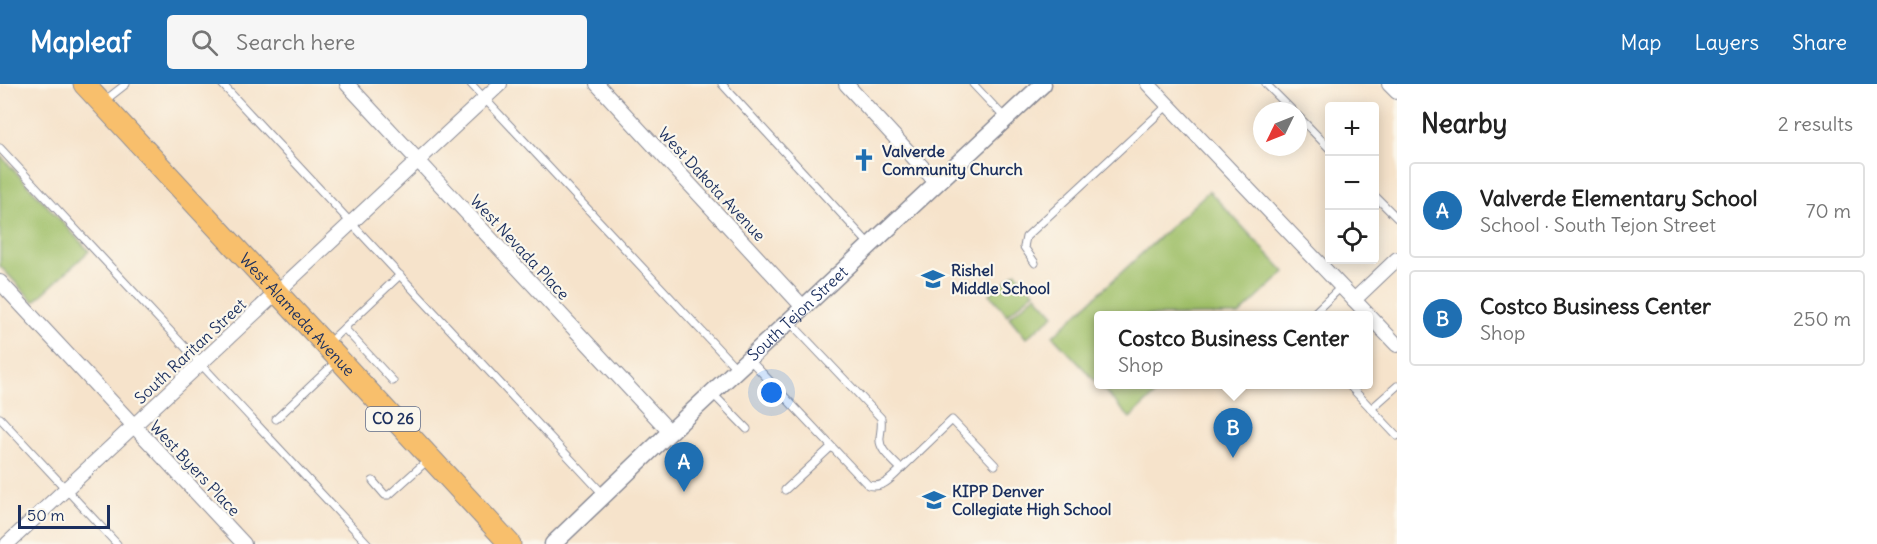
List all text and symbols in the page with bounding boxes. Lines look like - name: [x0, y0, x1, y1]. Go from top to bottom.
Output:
- search box: [167, 15, 587, 69]
- text: Mapleaf: [30, 24, 131, 60]
- icon: search: [188, 26, 221, 59]
- text: Search here: [236, 28, 355, 56]
- text: Map: [1621, 29, 1661, 56]
- text: Layers: [1694, 29, 1759, 56]
- text: Share: [1792, 29, 1847, 56]
- north arrow: [1253, 102, 1307, 156]
- map controls: [1325, 102, 1379, 264]
- button: +: [1325, 102, 1379, 156]
- text: Nearby: [1421, 107, 1507, 140]
- text: 2 results: [1778, 111, 1853, 136]
- street label: West Dakota Avenue: [654, 123, 770, 245]
- place label: Valverde Community Church: [882, 141, 1023, 180]
- church icon: Valverde Community Church: [851, 147, 877, 173]
- button: −: [1325, 156, 1379, 210]
- text: Valverde Elementary School: [1480, 184, 1757, 212]
- street label: West Nevada Place: [466, 190, 574, 304]
- text: A: [1436, 198, 1449, 223]
- text: 70 m: [1806, 198, 1851, 223]
- button: locate: [1325, 210, 1379, 264]
- text: School · South Tejon Street: [1480, 212, 1716, 237]
- street label: West Alameda Avenue: [235, 249, 359, 380]
- place label: Rishel Middle School: [951, 260, 1050, 298]
- street label: South Tejon Street: [743, 261, 852, 365]
- school or university icon: Rishel Middle School: [920, 266, 946, 292]
- text: Costco Business Center: [1480, 292, 1711, 320]
- street label: South Raritan Street: [130, 294, 250, 408]
- text: B: [1436, 306, 1449, 331]
- text: 250 m: [1793, 306, 1851, 331]
- popup: [1094, 311, 1373, 389]
- text: Shop: [1480, 320, 1525, 345]
- text: Costco Business Center: [1118, 324, 1349, 352]
- text: Shop: [1118, 352, 1163, 377]
- your location: [757, 378, 786, 407]
- road number: CO 26: [366, 407, 420, 431]
- pin: B: [1214, 408, 1252, 458]
- street label: West Byers Place: [146, 416, 244, 520]
- pin: A: [664, 442, 704, 492]
- place label: KIPP Denver Collegiate High School: [952, 481, 1111, 520]
- school or university icon: KIPP Denver Collegiate High School: [921, 487, 947, 513]
- scale bar: [18, 502, 110, 530]
- text: 50 m: [27, 505, 65, 525]

